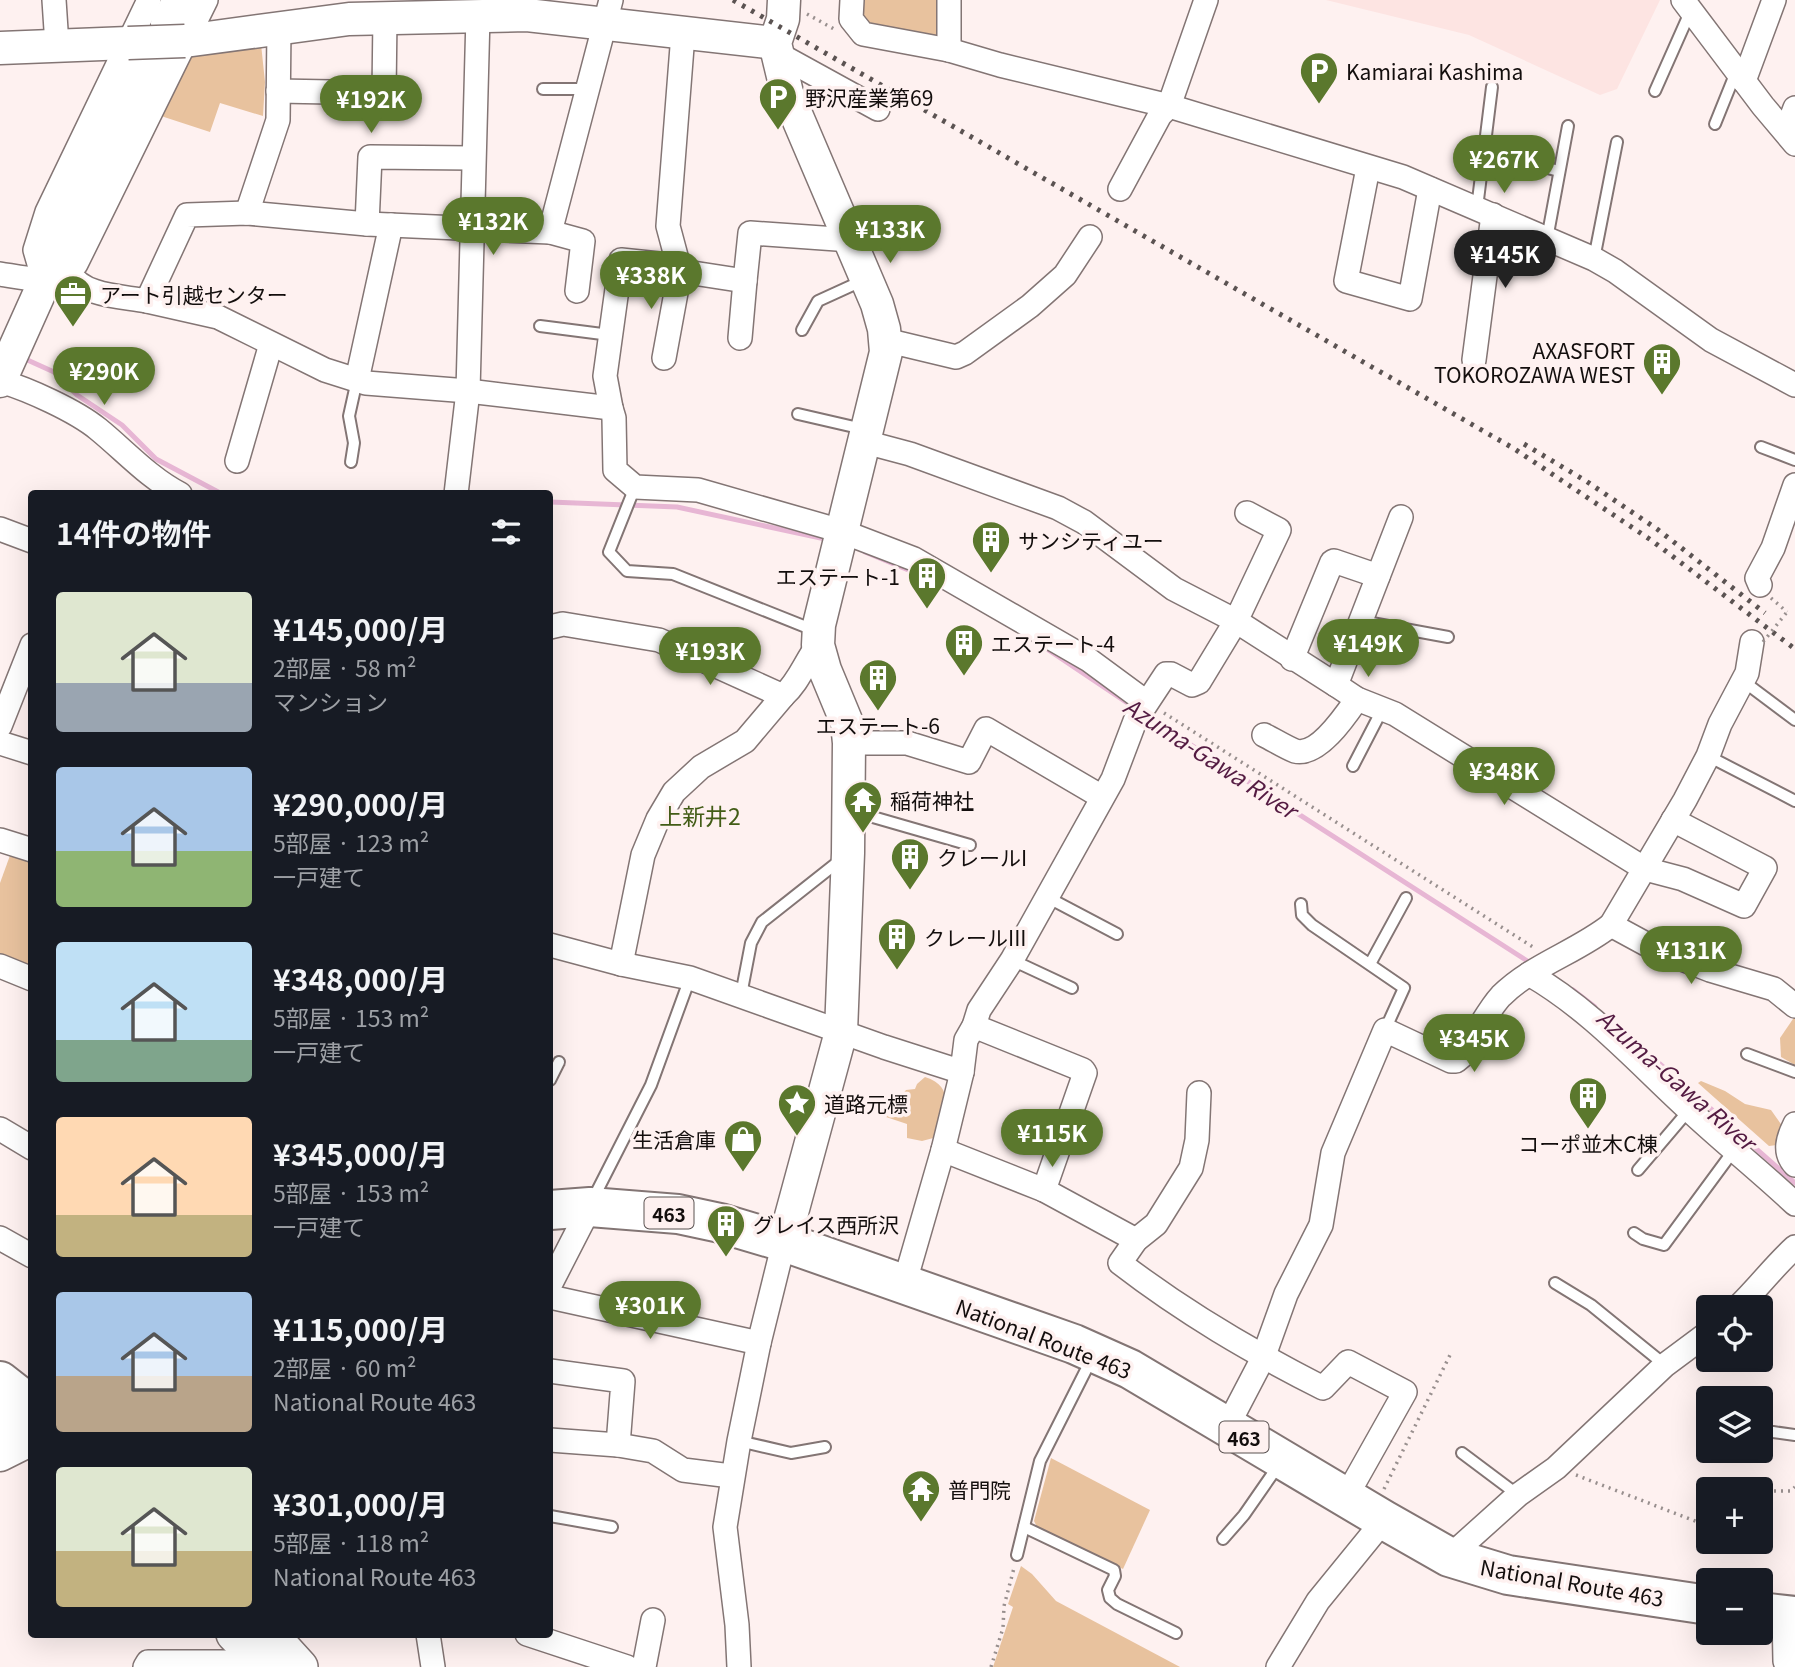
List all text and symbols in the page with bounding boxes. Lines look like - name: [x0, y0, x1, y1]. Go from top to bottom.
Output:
- parking icon: Kamiarai Kashima: [1298, 50, 1340, 105]
- place label: Kamiarai Kashima: [1346, 56, 1523, 86]
- pin: ¥192K: [322, 76, 420, 135]
- parking icon: 野沢産業第69: [757, 76, 799, 131]
- text: ¥192K: [336, 81, 406, 115]
- place label: 野沢産業第69: [805, 82, 933, 112]
- pin: ¥267K: [1455, 136, 1553, 195]
- text: ¥267K: [1469, 141, 1539, 175]
- pin: ¥132K: [444, 198, 542, 257]
- text: ¥132K: [458, 203, 528, 237]
- pin: ¥133K: [841, 205, 939, 265]
- text: ¥133K: [855, 211, 925, 245]
- pin: ¥145K: [1456, 230, 1554, 290]
- text: ¥145K: [1470, 236, 1540, 270]
- pin: ¥338K: [602, 252, 700, 311]
- text: ¥338K: [616, 257, 686, 291]
- office icon: アート引越センター: [52, 273, 94, 328]
- place label: アート引越センター: [100, 279, 288, 309]
- place label: AXASFORT TOKOROZAWA WEST: [1434, 335, 1635, 389]
- building icon: AXASFORT TOKOROZAWA WEST: [1641, 341, 1683, 396]
- pin: ¥290K: [55, 348, 153, 407]
- text: ¥290K: [69, 353, 139, 387]
- text: 14件の物件: [56, 510, 211, 554]
- icon: filters: [487, 513, 525, 551]
- building icon: サンシティユー: [970, 519, 1012, 574]
- place label: サンシティユー: [1018, 525, 1164, 555]
- building icon: エステート-1: [906, 555, 948, 610]
- place label: エステート-1: [776, 561, 900, 591]
- text: ¥145,000/月: [273, 606, 448, 650]
- icon: home: [112, 620, 196, 704]
- pin: ¥149K: [1319, 620, 1417, 679]
- building icon: エステート-4: [943, 622, 985, 677]
- text: ¥149K: [1333, 625, 1403, 659]
- pin: ¥193K: [661, 628, 759, 687]
- place label: エステート-4: [991, 628, 1115, 658]
- text: ¥193K: [675, 633, 745, 667]
- text: 2部屋 · 58 m²: [273, 650, 416, 684]
- building icon: エステート-6: [857, 657, 899, 712]
- text: マンション: [273, 684, 388, 718]
- water label: Azuma-Gawa River: [1118, 688, 1308, 828]
- place label: エステート-6: [816, 710, 940, 740]
- pin: ¥348K: [1455, 748, 1553, 807]
- text: ¥348K: [1469, 753, 1539, 787]
- temple icon: 稲荷神社: [842, 779, 884, 834]
- text: ¥290,000/月: [273, 781, 448, 825]
- place label: 稲荷神社: [890, 785, 974, 815]
- icon: home: [112, 795, 196, 879]
- district label: 上新井2: [659, 798, 741, 832]
- text: 5部屋 · 123 m²: [273, 825, 429, 859]
- building icon: クレールI: [889, 836, 931, 891]
- place label: クレールI: [937, 842, 1027, 872]
- text: 一戸建て: [273, 859, 365, 893]
- building icon: クレールIII: [876, 916, 918, 971]
- place label: クレールIII: [924, 922, 1026, 952]
- pin: ¥131K: [1642, 926, 1740, 986]
- text: ¥131K: [1656, 932, 1726, 966]
- text: ¥348,000/月: [273, 956, 448, 1000]
- icon: home: [112, 970, 196, 1054]
- text: 5部屋 · 153 m²: [273, 1000, 429, 1034]
- water label: Azuma-Gawa River: [1590, 1000, 1767, 1160]
- pin: ¥345K: [1425, 1014, 1523, 1074]
- text: ¥345K: [1439, 1020, 1509, 1054]
- text: 一戸建て: [273, 1034, 365, 1068]
- building icon: コーポ並木C棟: [1567, 1075, 1609, 1130]
- place icon: 道路元標: [776, 1082, 818, 1137]
- place label: 道路元標: [824, 1088, 908, 1118]
- pin: ¥115K: [1003, 1110, 1101, 1169]
- text: ¥115K: [1017, 1115, 1087, 1149]
- shop icon: 生活倉庫: [722, 1118, 764, 1173]
- place label: 生活倉庫: [632, 1124, 716, 1154]
- place label: コーポ並木C棟: [1518, 1128, 1658, 1158]
- text: ¥345,000/月: [273, 1131, 448, 1175]
- icon: home: [112, 1145, 196, 1229]
- text: 5部屋 · 153 m²: [273, 1175, 429, 1209]
- road number: 463: [644, 1198, 694, 1228]
- building icon: グレイス西所沢: [705, 1203, 747, 1258]
- text: 一戸建て: [273, 1209, 365, 1243]
- place label: グレイス西所沢: [753, 1209, 899, 1239]
- pin: ¥301K: [601, 1282, 699, 1341]
- text: ¥301K: [615, 1287, 685, 1321]
- street label: National Route 463: [952, 1291, 1136, 1385]
- map controls: [1696, 1295, 1773, 1645]
- button: locate: [1696, 1295, 1773, 1372]
- text: ¥115,000/月: [273, 1306, 448, 1350]
- icon: home: [112, 1320, 196, 1404]
- text: 2部屋 · 60 m²: [273, 1350, 416, 1384]
- text: National Route 463: [273, 1384, 476, 1418]
- button: layers: [1696, 1386, 1773, 1463]
- road number: 463: [1220, 1422, 1268, 1452]
- temple icon: 普門院: [900, 1468, 942, 1523]
- place label: 普門院: [948, 1474, 1011, 1504]
- button: +: [1696, 1477, 1773, 1554]
- text: ¥301,000/月: [273, 1481, 448, 1525]
- icon: home: [112, 1495, 196, 1579]
- text: 5部屋 · 118 m²: [273, 1525, 429, 1559]
- street label: National Route 463: [1478, 1551, 1666, 1613]
- text: National Route 463: [273, 1559, 476, 1593]
- button: −: [1696, 1568, 1773, 1645]

